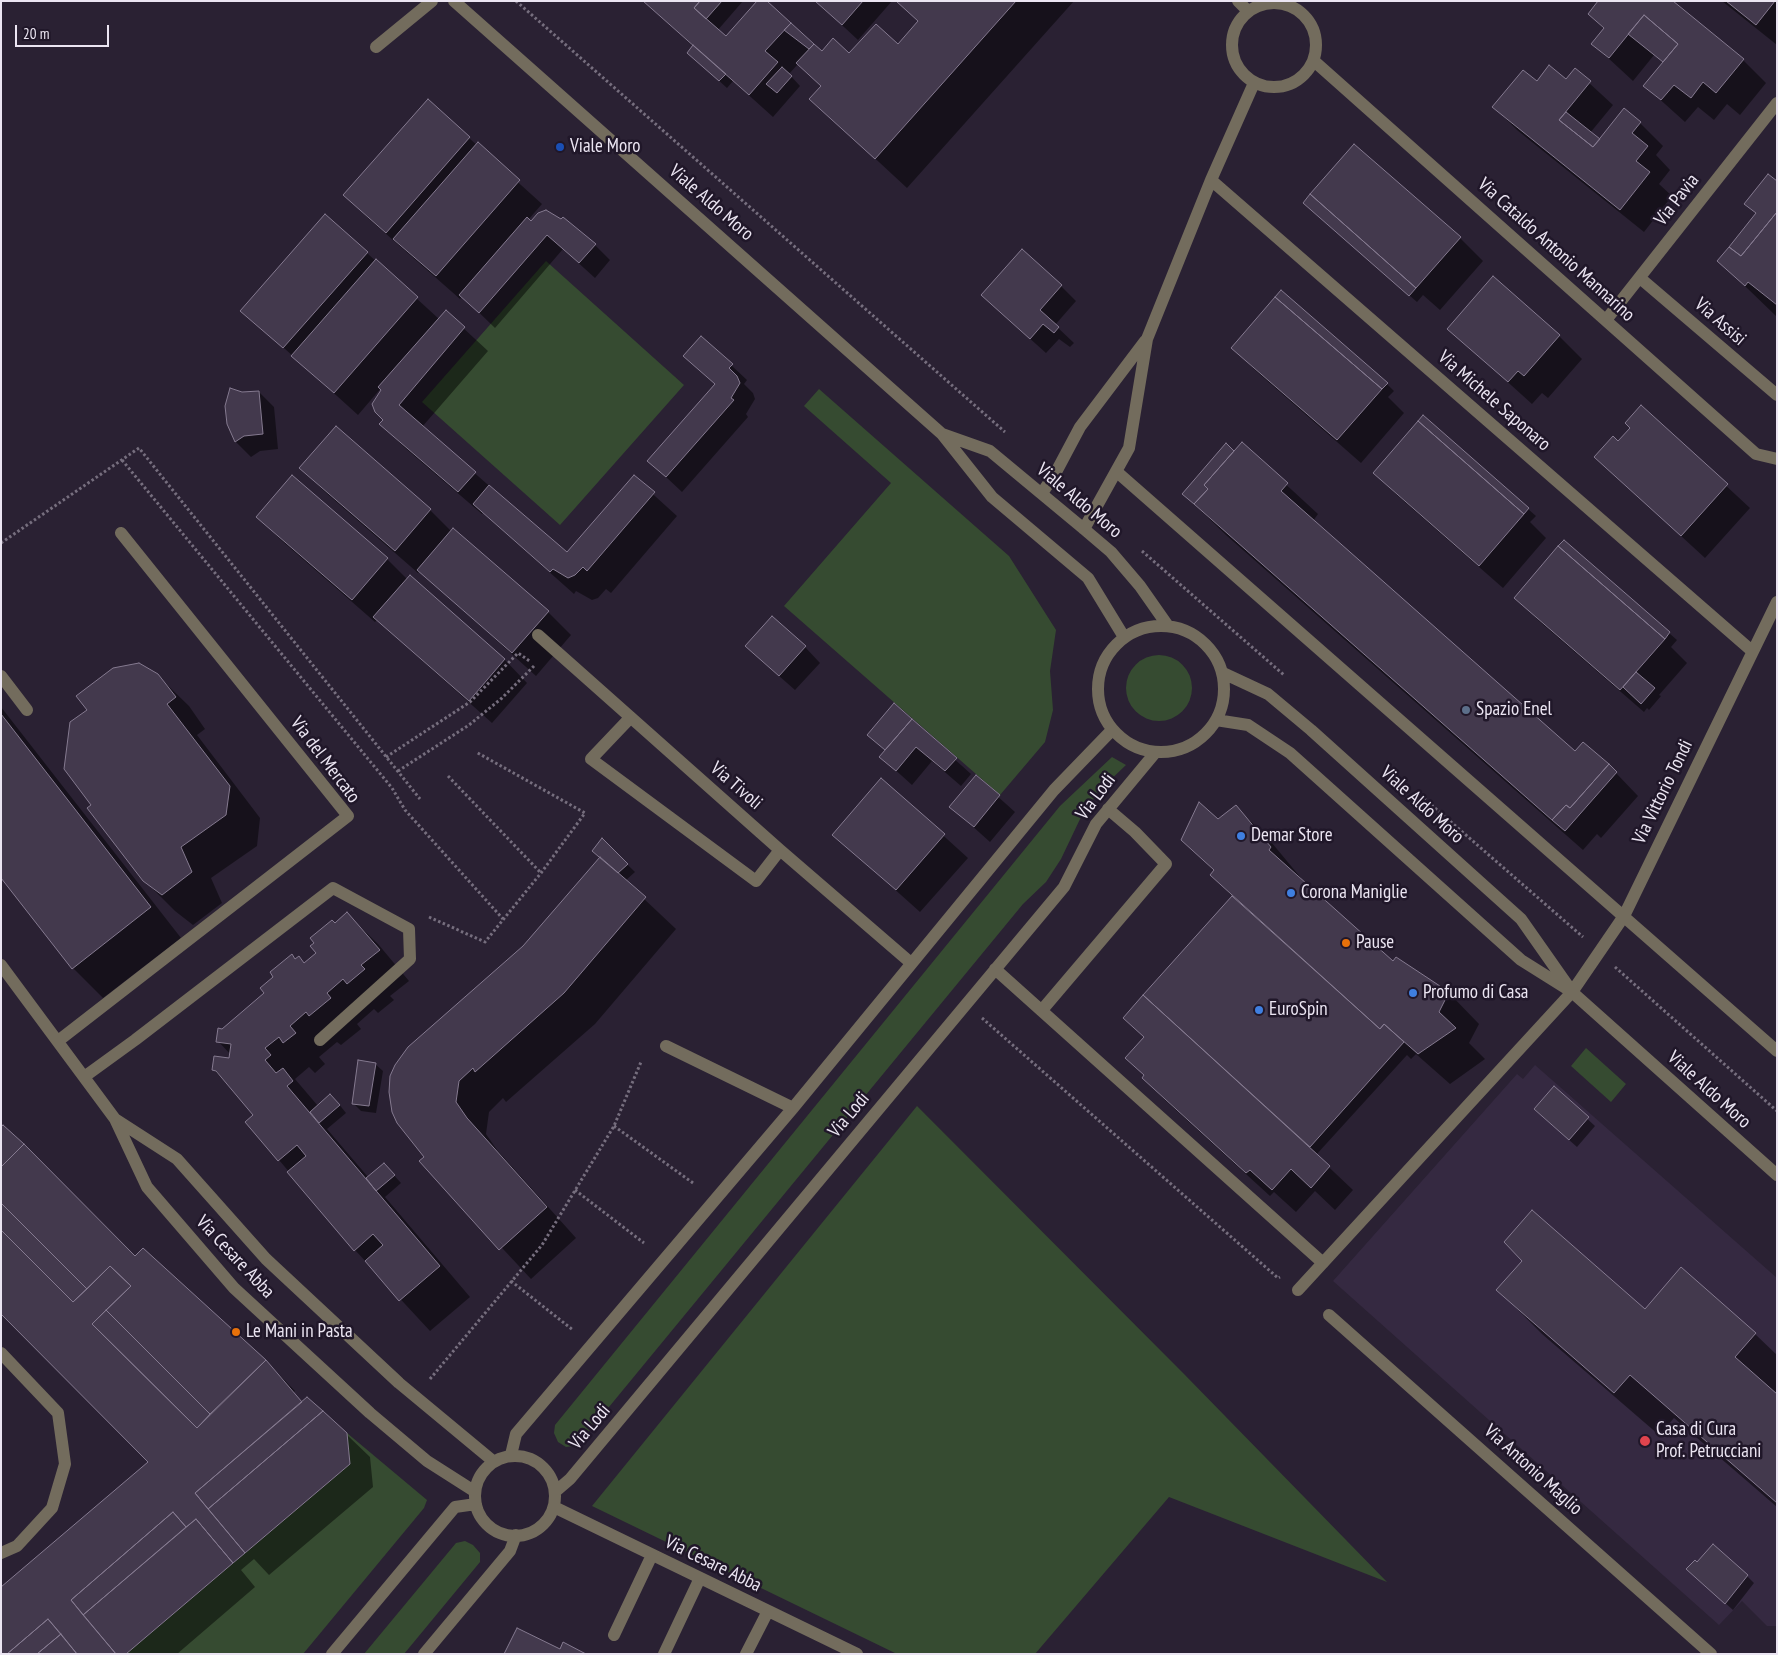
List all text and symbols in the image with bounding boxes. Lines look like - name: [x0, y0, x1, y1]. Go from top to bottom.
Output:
- scale bar: [18, 15, 111, 47]
- text: 20 m: [23, 24, 49, 43]
- place label: Viale Moro: [570, 136, 641, 158]
- marker: Viale Moro: [554, 141, 566, 153]
- street label: Viale Aldo Moro: [664, 160, 758, 246]
- street label: Via Pavia: [1650, 170, 1704, 230]
- street label: Via Cataldo Antonio Mannarino: [1473, 173, 1639, 327]
- street label: Via Assisi: [1689, 293, 1751, 351]
- street label: Via Michele Saponaro: [1433, 346, 1555, 456]
- street label: Viale Aldo Moro: [1032, 459, 1126, 543]
- place label: Spazio Enel: [1476, 699, 1552, 721]
- marker: Spazio Enel: [1460, 704, 1472, 716]
- street label: Via del Mercato: [285, 712, 365, 808]
- street label: Via Vittorio Tondi: [1628, 736, 1698, 848]
- street label: Via Tivoli: [705, 757, 767, 815]
- street label: Viale Aldo Moro: [1376, 762, 1468, 848]
- street label: Via Lodi: [1071, 769, 1121, 825]
- place label: Demar Store: [1251, 825, 1332, 847]
- marker: Demar Store: [1235, 830, 1247, 842]
- place label: Corona Maniglie: [1301, 882, 1408, 904]
- marker: Corona Maniglie: [1285, 887, 1297, 899]
- place label: Pause: [1356, 932, 1394, 954]
- marker: Pause: [1340, 937, 1352, 949]
- place label: Profumo di Casa: [1423, 982, 1528, 1004]
- marker: Profumo di Casa: [1407, 987, 1419, 999]
- place label: EuroSpin: [1269, 999, 1328, 1021]
- marker: EuroSpin: [1253, 1004, 1265, 1016]
- street label: Viale Aldo Moro: [1663, 1047, 1755, 1133]
- street label: Via Lodi: [824, 1088, 874, 1142]
- street label: Via Cesare Abba: [191, 1211, 279, 1303]
- place label: Le Mani in Pasta: [246, 1321, 353, 1343]
- marker: Le Mani in Pasta: [230, 1326, 242, 1338]
- street label: Via Lodi: [565, 1400, 615, 1454]
- place label: Casa di Cura Prof. Petrucciani: [1656, 1419, 1761, 1463]
- street label: Via Antonio Maglio: [1479, 1420, 1587, 1520]
- marker: Casa di Cura Prof. Petrucciani: [1638, 1434, 1652, 1448]
- street label: Via Cesare Abba: [661, 1531, 765, 1597]

